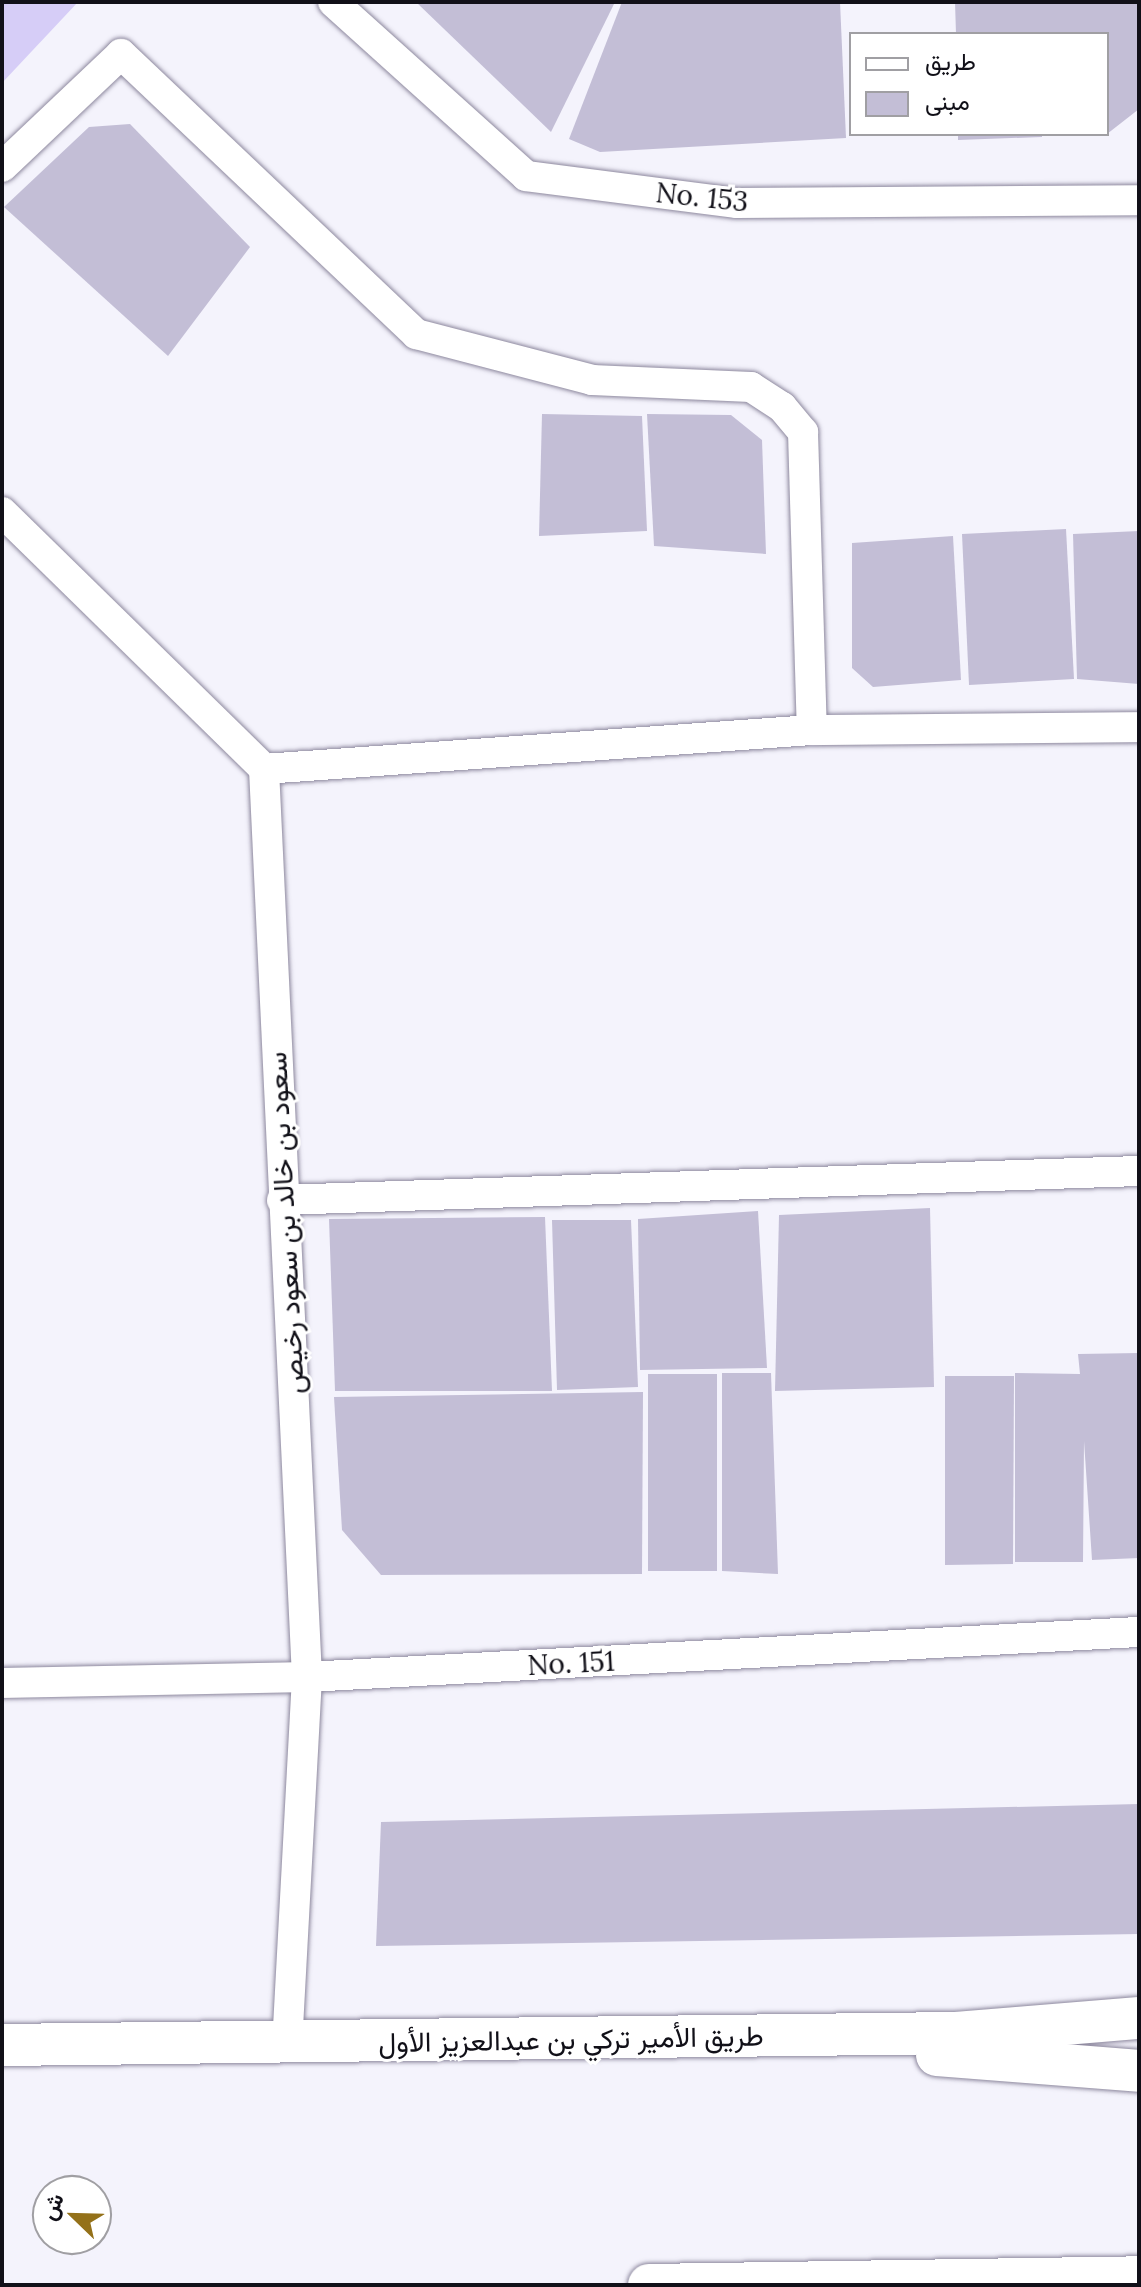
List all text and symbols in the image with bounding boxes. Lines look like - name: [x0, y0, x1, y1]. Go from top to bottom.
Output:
- legend: [849, 32, 1109, 136]
- text: طريق: [925, 46, 976, 77]
- text: مبنى: [925, 86, 970, 117]
- street label: No. 153: [654, 175, 750, 219]
- street label: سعود بن خالد بن سعود رخيص: [259, 1051, 311, 1395]
- street label: No. 151: [527, 1644, 615, 1682]
- street label: طريق الأمير تركي بن عبدالعزيز الأول: [378, 2019, 764, 2059]
- north arrow: [32, 2175, 112, 2255]
- text: ش: [34, 2189, 70, 2224]

